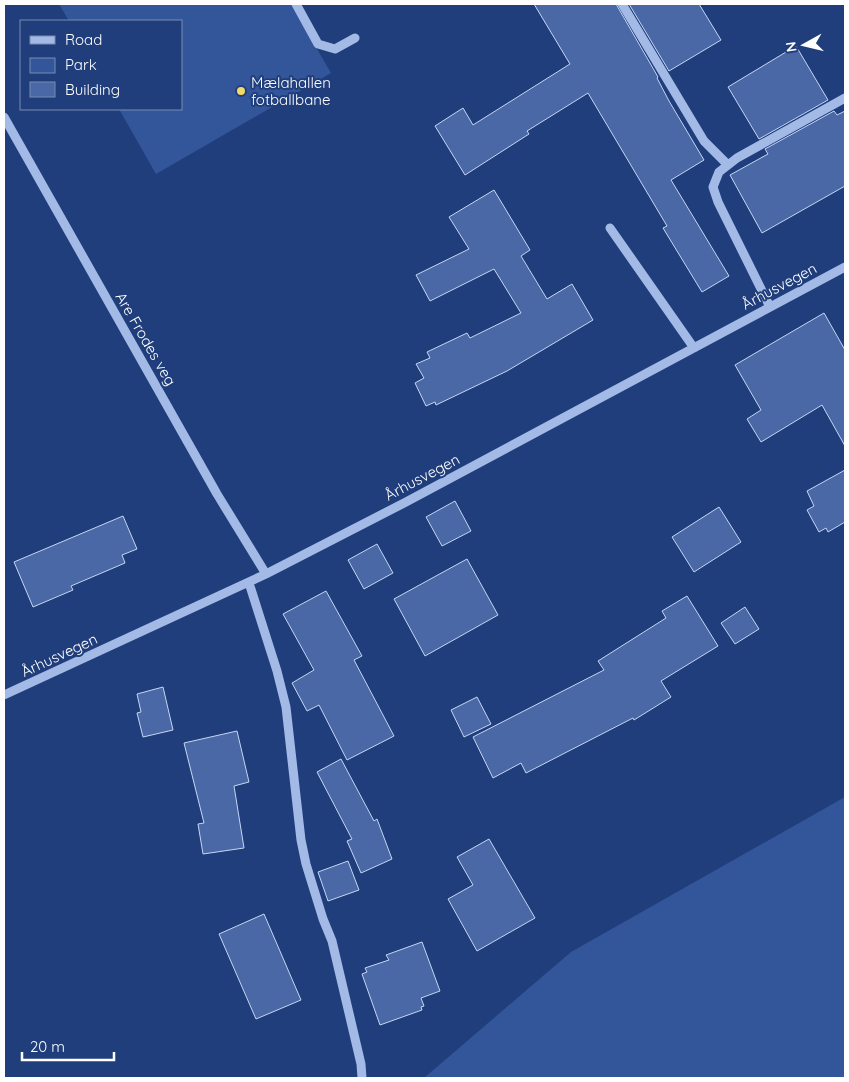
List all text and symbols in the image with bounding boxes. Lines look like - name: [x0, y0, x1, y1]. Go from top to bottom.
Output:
- legend: [20, 20, 182, 110]
- north arrow: [779, 20, 829, 70]
- text: Road: [65, 30, 102, 49]
- text: N: [781, 40, 801, 53]
- text: Park: [65, 55, 97, 74]
- place label: Mælahallen fotballbane: [251, 73, 331, 109]
- text: Building: [65, 80, 120, 99]
- marker: Mælahallen fotballbane: [235, 85, 247, 97]
- street label: Århusvegen: [738, 258, 820, 314]
- street label: Are Frodes veg: [112, 289, 180, 389]
- street label: Århusvegen: [381, 449, 463, 505]
- street label: Århusvegen: [18, 629, 100, 681]
- scale bar: [22, 1030, 115, 1062]
- text: 20 m: [30, 1037, 65, 1056]

